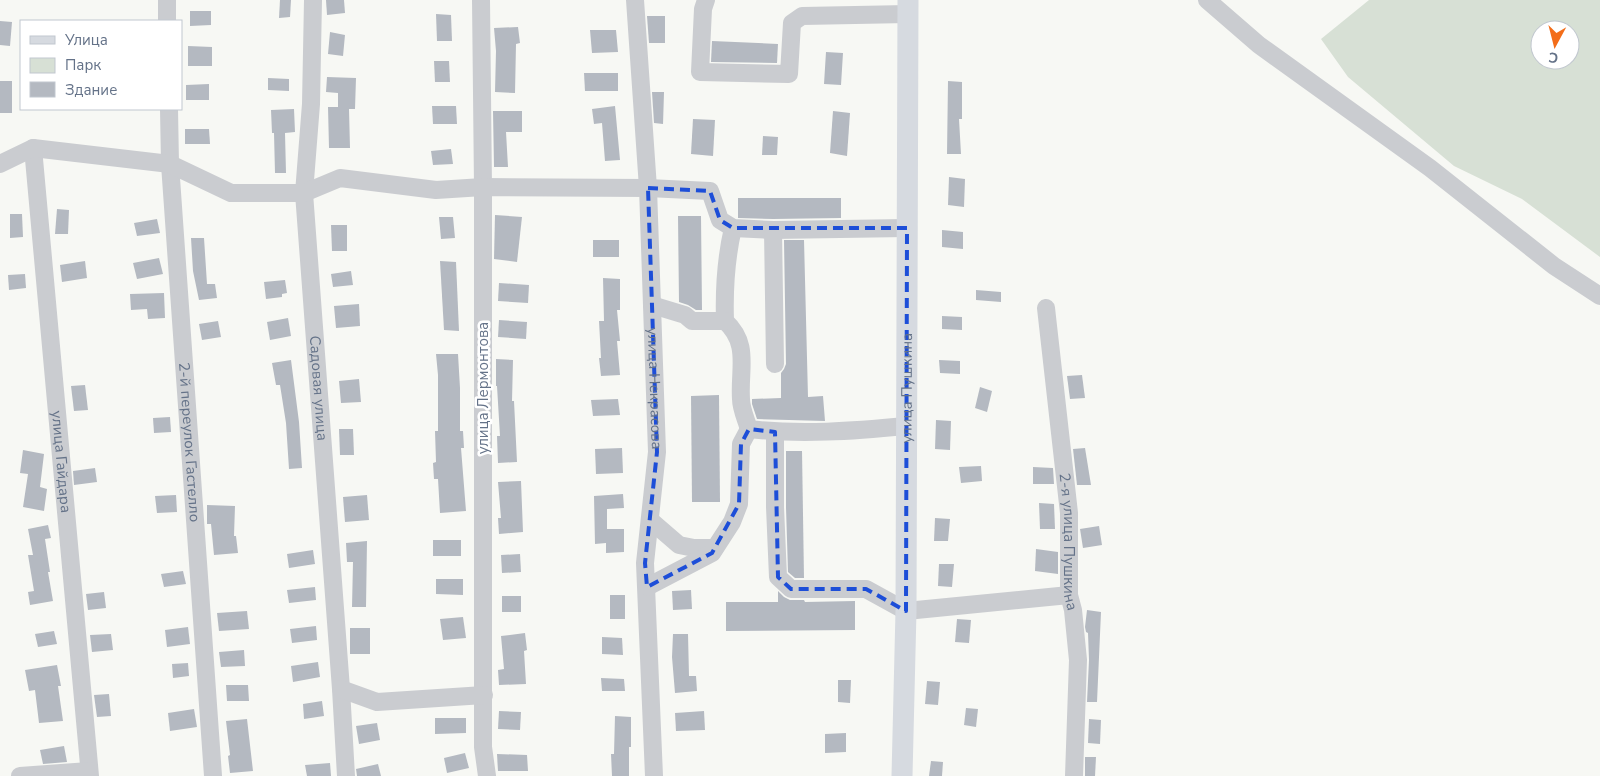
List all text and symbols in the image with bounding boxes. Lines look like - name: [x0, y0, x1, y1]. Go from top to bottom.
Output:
- legend: [20, 20, 182, 110]
- north arrow: [1530, 20, 1580, 70]
- text: Улица: [64, 30, 108, 50]
- text: С: [1547, 47, 1559, 67]
- text: Парк: [65, 55, 101, 75]
- text: Здание: [65, 80, 117, 100]
- street label: улица Лермонтова: [473, 322, 493, 454]
- street label: улица Некрасова: [643, 327, 667, 450]
- street label: улица Пушкина: [897, 333, 917, 443]
- street label: Садовая улица: [305, 335, 332, 442]
- street label: 2-й переулок Гастелло: [174, 362, 205, 523]
- street label: улица Гайдара: [47, 410, 76, 514]
- street label: 2-я улица Пушкина: [1055, 472, 1083, 613]

